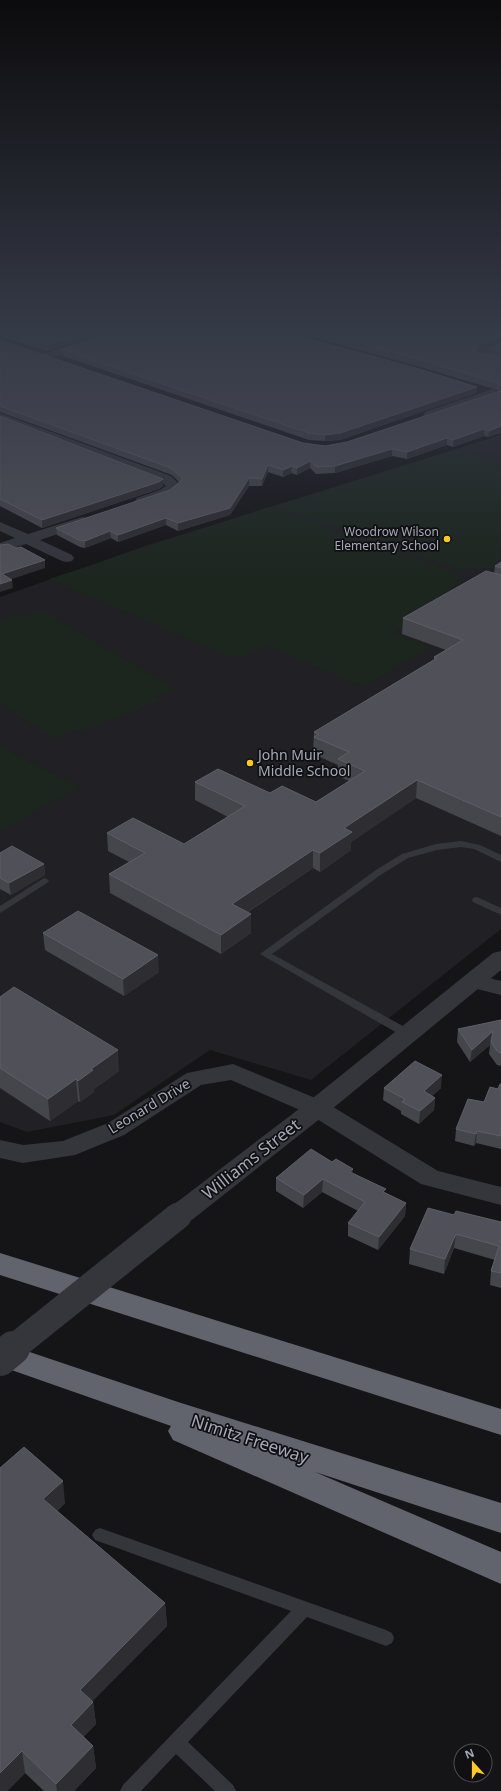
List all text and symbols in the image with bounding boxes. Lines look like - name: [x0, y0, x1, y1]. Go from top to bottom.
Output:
- place label: Woodrow Wilson Elementary School: [334, 523, 439, 554]
- marker: Woodrow Wilson Elementary School: [442, 534, 452, 544]
- place label: John Muir Middle School: [256, 745, 350, 780]
- marker: John Muir Middle School: [245, 758, 255, 768]
- street label: Leonard Drive: [104, 1074, 193, 1138]
- street label: Williams Street: [197, 1113, 305, 1204]
- street label: Nimitz Freeway: [189, 1409, 312, 1468]
- north arrow: [453, 1743, 493, 1783]
- text: N: [462, 1745, 476, 1762]

